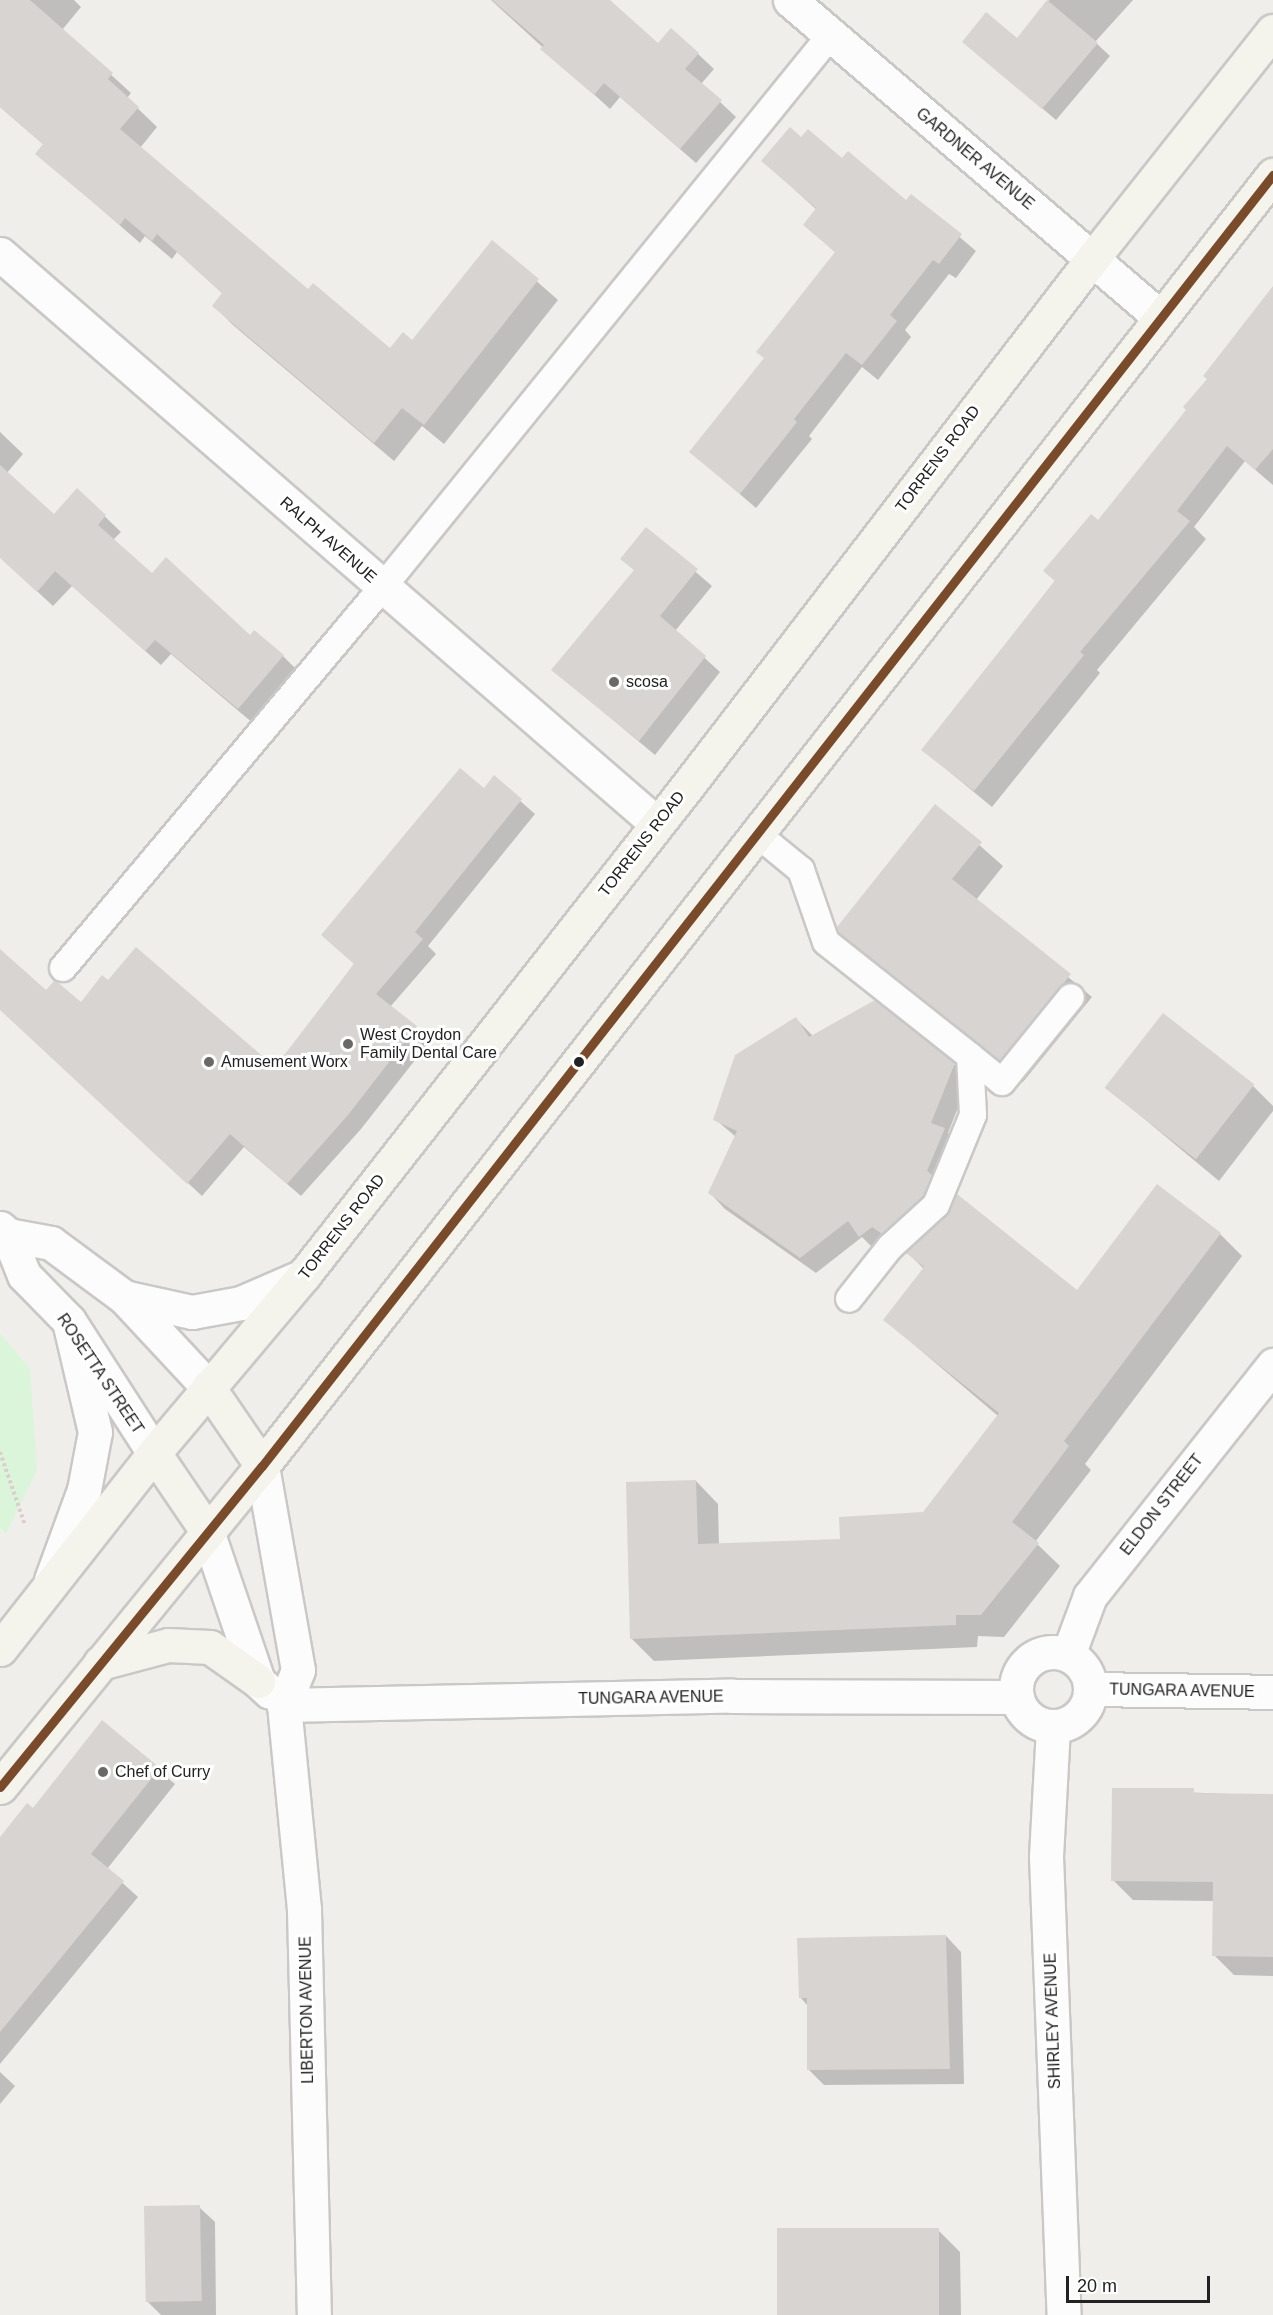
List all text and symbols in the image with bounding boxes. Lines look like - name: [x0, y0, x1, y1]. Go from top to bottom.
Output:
- street label: GARDNER AVENUE: [912, 104, 1038, 214]
- street label: TORRENS ROAD: [892, 402, 984, 516]
- street label: RALPH AVENUE: [276, 493, 380, 587]
- place label: scosa: [626, 672, 668, 692]
- marker: scosa: [607, 675, 621, 689]
- street label: TORRENS ROAD: [595, 787, 689, 901]
- place label: West Croydon Family Dental Care: [360, 1025, 497, 1063]
- marker: West Croydon Family Dental Care: [341, 1037, 355, 1051]
- place label: Amusement Worx: [221, 1052, 348, 1072]
- marker: Amusement Worx: [202, 1055, 216, 1069]
- unlabelled marker: [573, 1056, 585, 1068]
- street label: TORRENS ROAD: [295, 1170, 389, 1284]
- street label: ROSETTA STREET: [52, 1310, 148, 1438]
- street label: ELDON STREET: [1117, 1451, 1207, 1559]
- street label: TUNGARA AVENUE: [1108, 1680, 1256, 1702]
- street label: TUNGARA AVENUE: [577, 1687, 725, 1709]
- place label: Chef of Curry: [115, 1762, 210, 1782]
- marker: Chef of Curry: [96, 1765, 110, 1779]
- street label: LIBERTON AVENUE: [296, 1936, 318, 2084]
- street label: SHIRLEY AVENUE: [1041, 1952, 1065, 2090]
- scale bar: [1069, 2264, 1213, 2302]
- text: 20 m: [1077, 2276, 1117, 2296]

